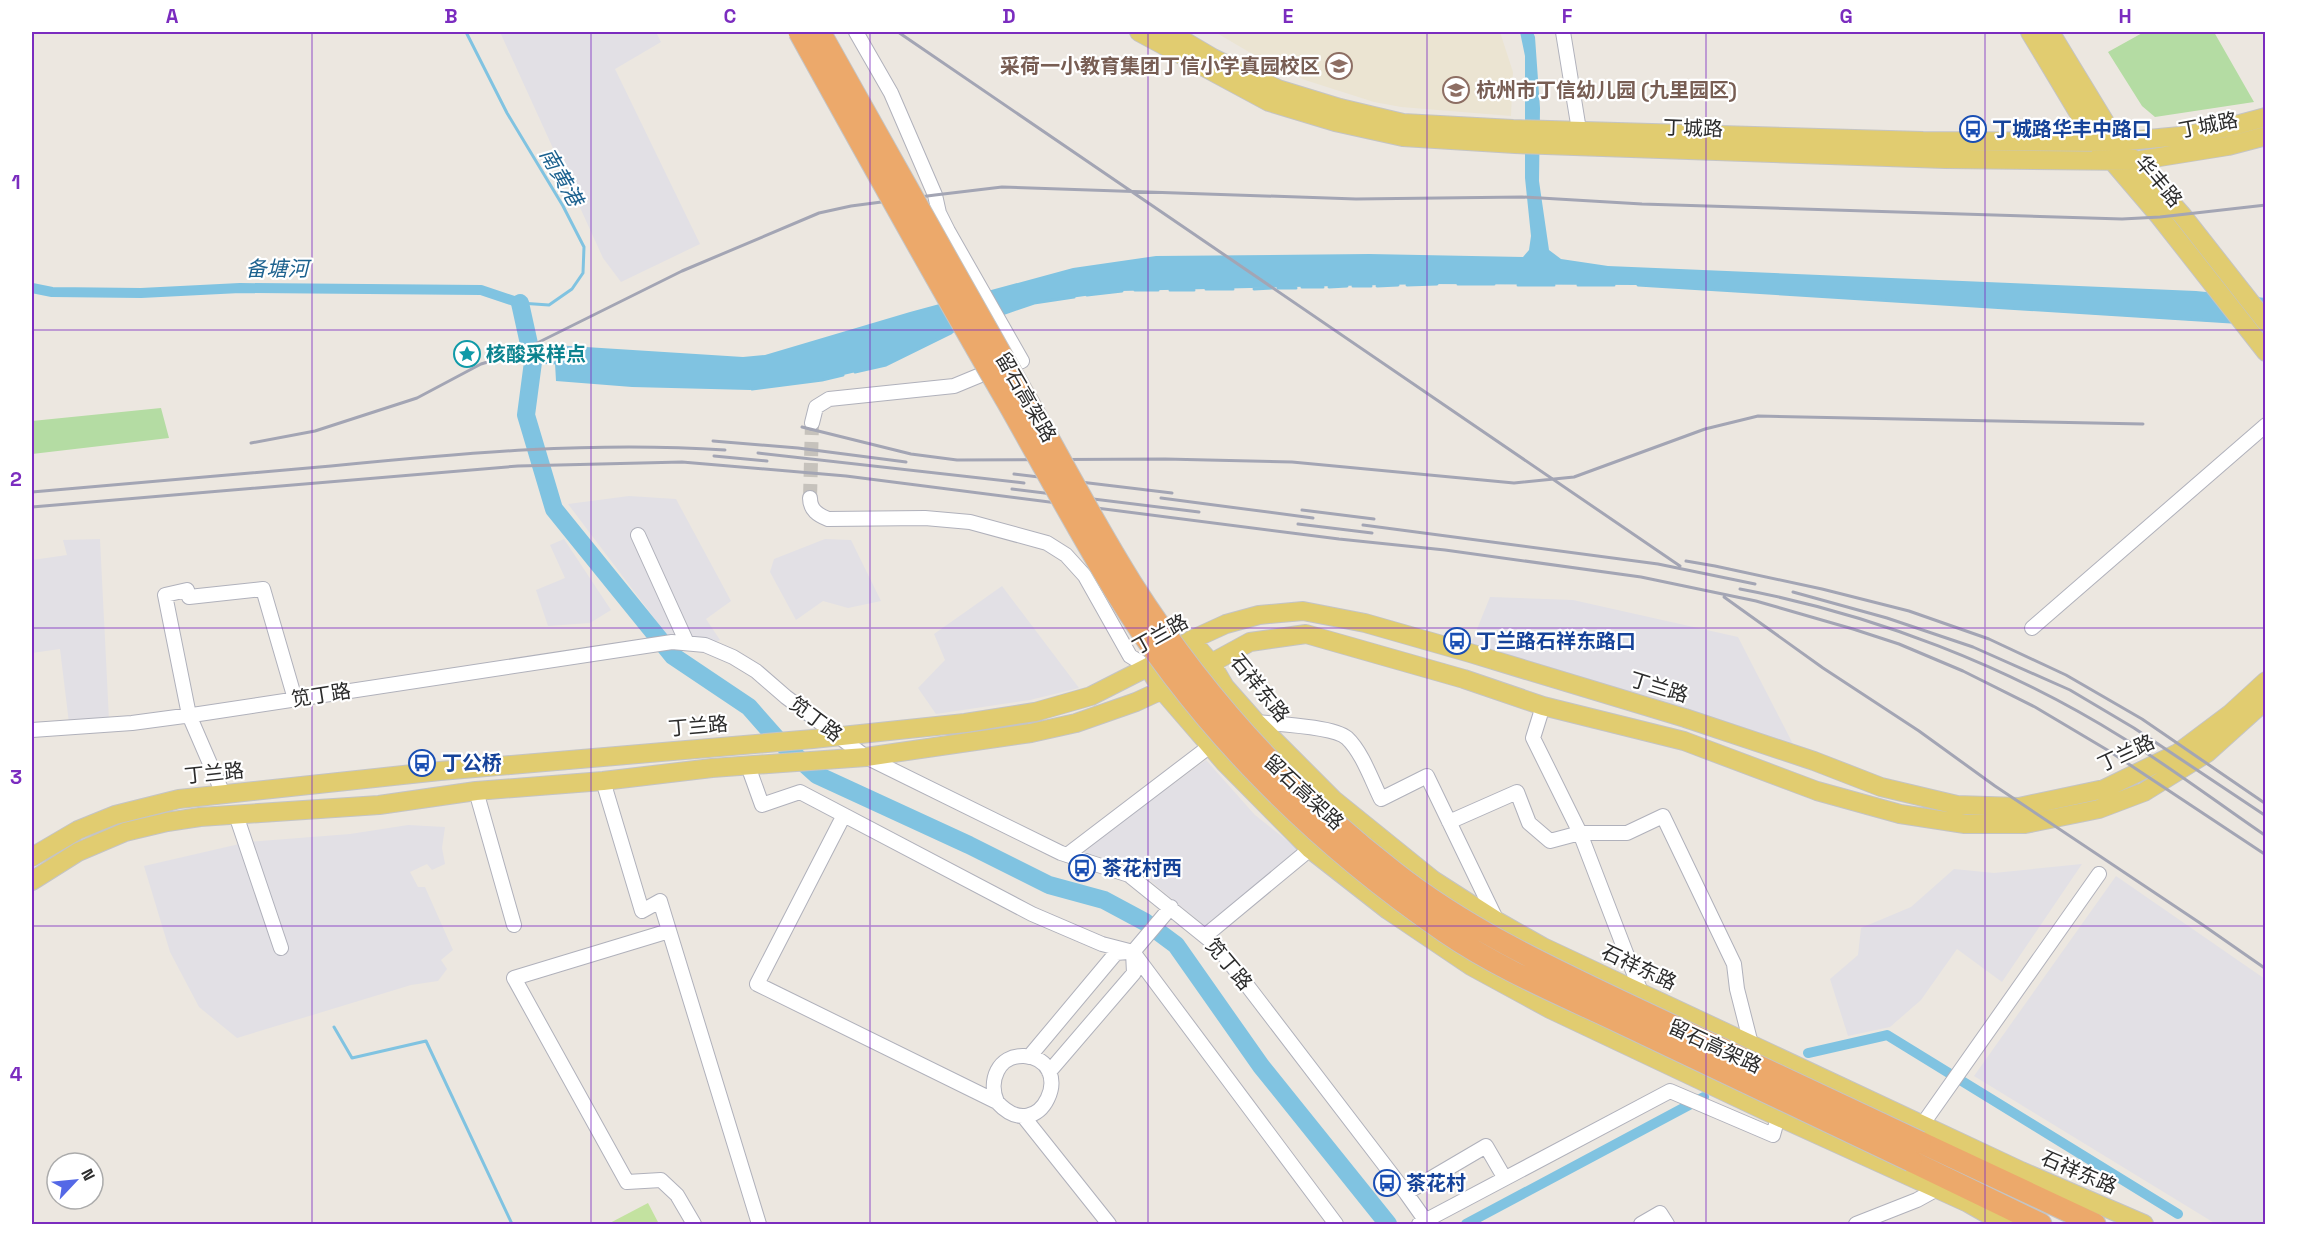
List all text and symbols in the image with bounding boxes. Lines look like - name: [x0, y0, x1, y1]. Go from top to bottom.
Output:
- text: A: [166, 3, 179, 29]
- text: B: [444, 3, 458, 29]
- text: C: [724, 3, 737, 29]
- text: D: [1002, 3, 1016, 29]
- text: E: [1282, 3, 1294, 29]
- text: F: [1562, 3, 1573, 29]
- text: G: [1839, 3, 1853, 29]
- text: H: [2118, 3, 2132, 29]
- school or university icon: 采荷一小教育集团丁信小学真园校区: [1324, 51, 1354, 81]
- place label: 采荷一小教育集团丁信小学真园校区: [1000, 53, 1320, 79]
- school or university icon: 杭州市丁信幼儿园 (九里园区): [1441, 75, 1471, 105]
- place label: 杭州市丁信幼儿园 (九里园区): [1476, 77, 1737, 103]
- street label: 丁城路: [2176, 107, 2240, 143]
- street label: 丁城路: [1663, 114, 1723, 142]
- bus stop icon: 丁城路华丰中路口: [1958, 114, 1988, 144]
- place label: 丁城路华丰中路口: [1992, 116, 2152, 142]
- water label: 南黄港: [534, 143, 590, 213]
- street label: 华丰路: [2130, 150, 2188, 212]
- text: 1: [11, 169, 21, 195]
- water label: 备塘河: [246, 255, 312, 282]
- place icon: 核酸采样点: [452, 339, 482, 369]
- place label: 核酸采样点: [486, 341, 586, 367]
- street label: 留石高架路: [990, 347, 1062, 447]
- text: 2: [10, 466, 22, 492]
- street label: 丁兰路: [1127, 608, 1193, 660]
- bus stop icon: 丁兰路石祥东路口: [1442, 626, 1472, 656]
- place label: 丁兰路石祥东路口: [1476, 628, 1636, 654]
- street label: 石祥东路: [1225, 649, 1295, 727]
- street label: 丁兰路: [1627, 666, 1691, 708]
- street label: 笕丁路: [289, 677, 353, 713]
- street label: 笕丁路: [784, 691, 848, 747]
- street label: 丁兰路: [667, 710, 729, 742]
- street label: 丁兰路: [2093, 729, 2159, 777]
- bus stop icon: 丁公桥: [407, 748, 437, 778]
- street label: 留石高架路: [1259, 748, 1349, 836]
- place label: 丁公桥: [442, 750, 502, 776]
- street label: 丁兰路: [183, 757, 245, 789]
- text: 3: [10, 764, 22, 790]
- bus stop icon: 茶花村西: [1067, 853, 1097, 883]
- place label: 茶花村西: [1102, 855, 1182, 881]
- street label: 笕丁路: [1200, 933, 1258, 995]
- street label: 石祥东路: [1597, 938, 1681, 996]
- street label: 留石高架路: [1664, 1013, 1766, 1079]
- text: 4: [10, 1061, 23, 1087]
- street label: 石祥东路: [2037, 1144, 2121, 1200]
- north arrow: [45, 1151, 105, 1211]
- text: N: [76, 1165, 100, 1184]
- bus stop icon: 茶花村: [1372, 1168, 1402, 1198]
- place label: 茶花村: [1406, 1170, 1466, 1196]

